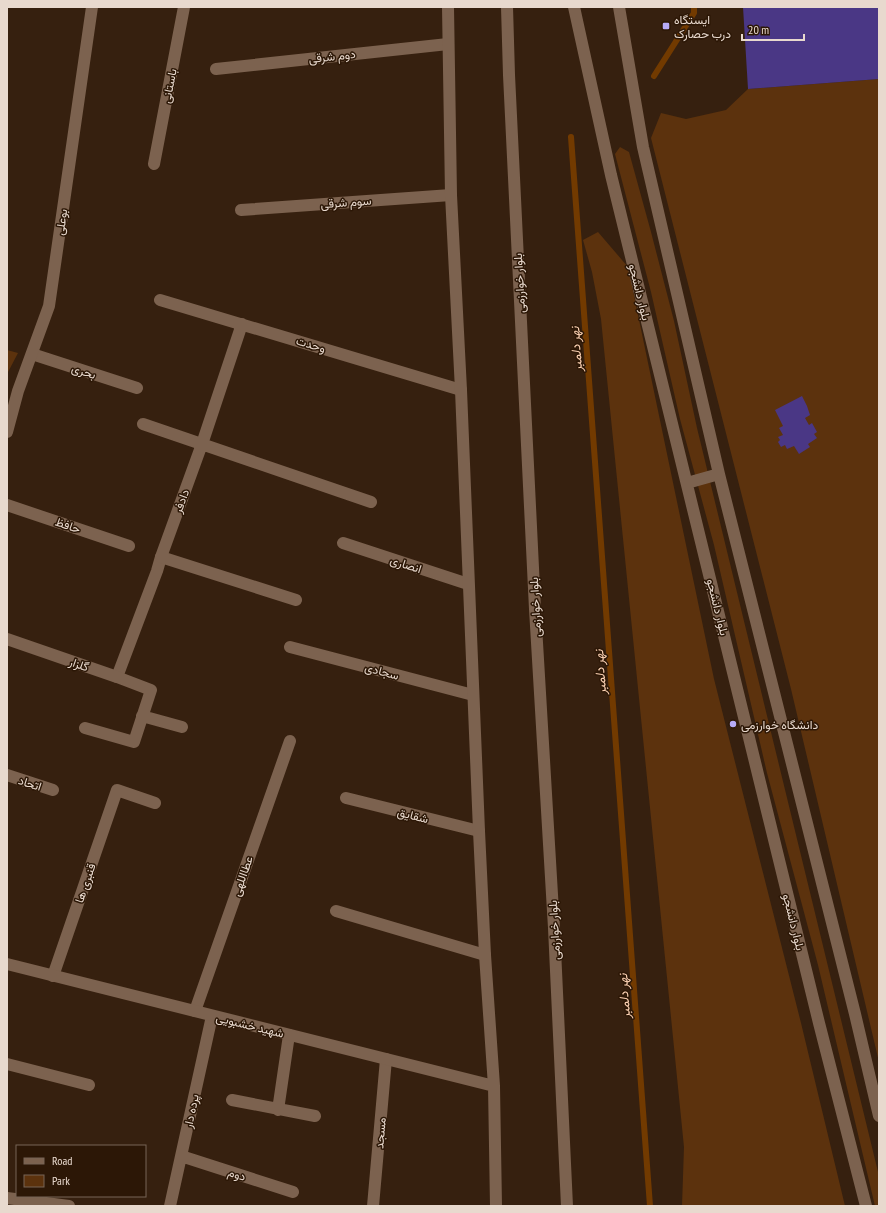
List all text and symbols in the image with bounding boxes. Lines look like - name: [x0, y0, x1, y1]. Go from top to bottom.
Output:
- place label: ایستگاه درب حصارک: [674, 12, 731, 42]
- scale bar: [742, 16, 804, 42]
- marker: ایستگاه درب حصارک: [661, 21, 671, 31]
- text: 20 m: [748, 22, 769, 37]
- street label: دوم شرقی: [308, 46, 357, 67]
- street label: باستانی: [158, 67, 181, 105]
- street label: سوم شرقی: [320, 193, 372, 212]
- street label: بوعلی: [52, 208, 71, 236]
- street label: بلوار خوارزمی: [510, 253, 529, 313]
- street label: بلوار دانشجو: [625, 262, 654, 322]
- water label: نهر دلمبر: [566, 325, 586, 373]
- street label: وحدت: [294, 332, 328, 357]
- street label: بحری: [70, 360, 98, 383]
- street label: دادفر: [169, 487, 193, 516]
- street label: حافظ: [53, 514, 83, 536]
- street label: انصاری: [388, 552, 424, 577]
- street label: بلوار خوارزمی: [526, 577, 545, 637]
- street label: بلوار دانشجو: [703, 577, 732, 637]
- water label: نهر دلمبر: [590, 648, 610, 696]
- street label: گلزار: [66, 653, 91, 675]
- street label: سجادی: [363, 659, 401, 684]
- place label: دانشگاه خوارزمی: [741, 717, 818, 733]
- marker: دانشگاه خوارزمی: [728, 719, 738, 729]
- street label: اتحاد: [16, 772, 44, 794]
- street label: شقایق: [396, 804, 430, 827]
- street label: عطااللهی: [228, 854, 257, 899]
- street label: قنبری ها: [71, 861, 100, 905]
- street label: بلوار دانشجو: [779, 892, 808, 952]
- street label: بلوار خوارزمی: [545, 900, 564, 960]
- water label: نهر دلمبر: [614, 972, 634, 1020]
- street label: شهید خشبویی: [214, 1009, 286, 1042]
- street label: پرده دار: [180, 1093, 203, 1131]
- street label: مسجد: [371, 1117, 389, 1149]
- legend: [16, 1145, 146, 1197]
- text: Road: [52, 1153, 72, 1168]
- street label: دوم: [226, 1164, 248, 1185]
- text: Park: [52, 1173, 70, 1188]

